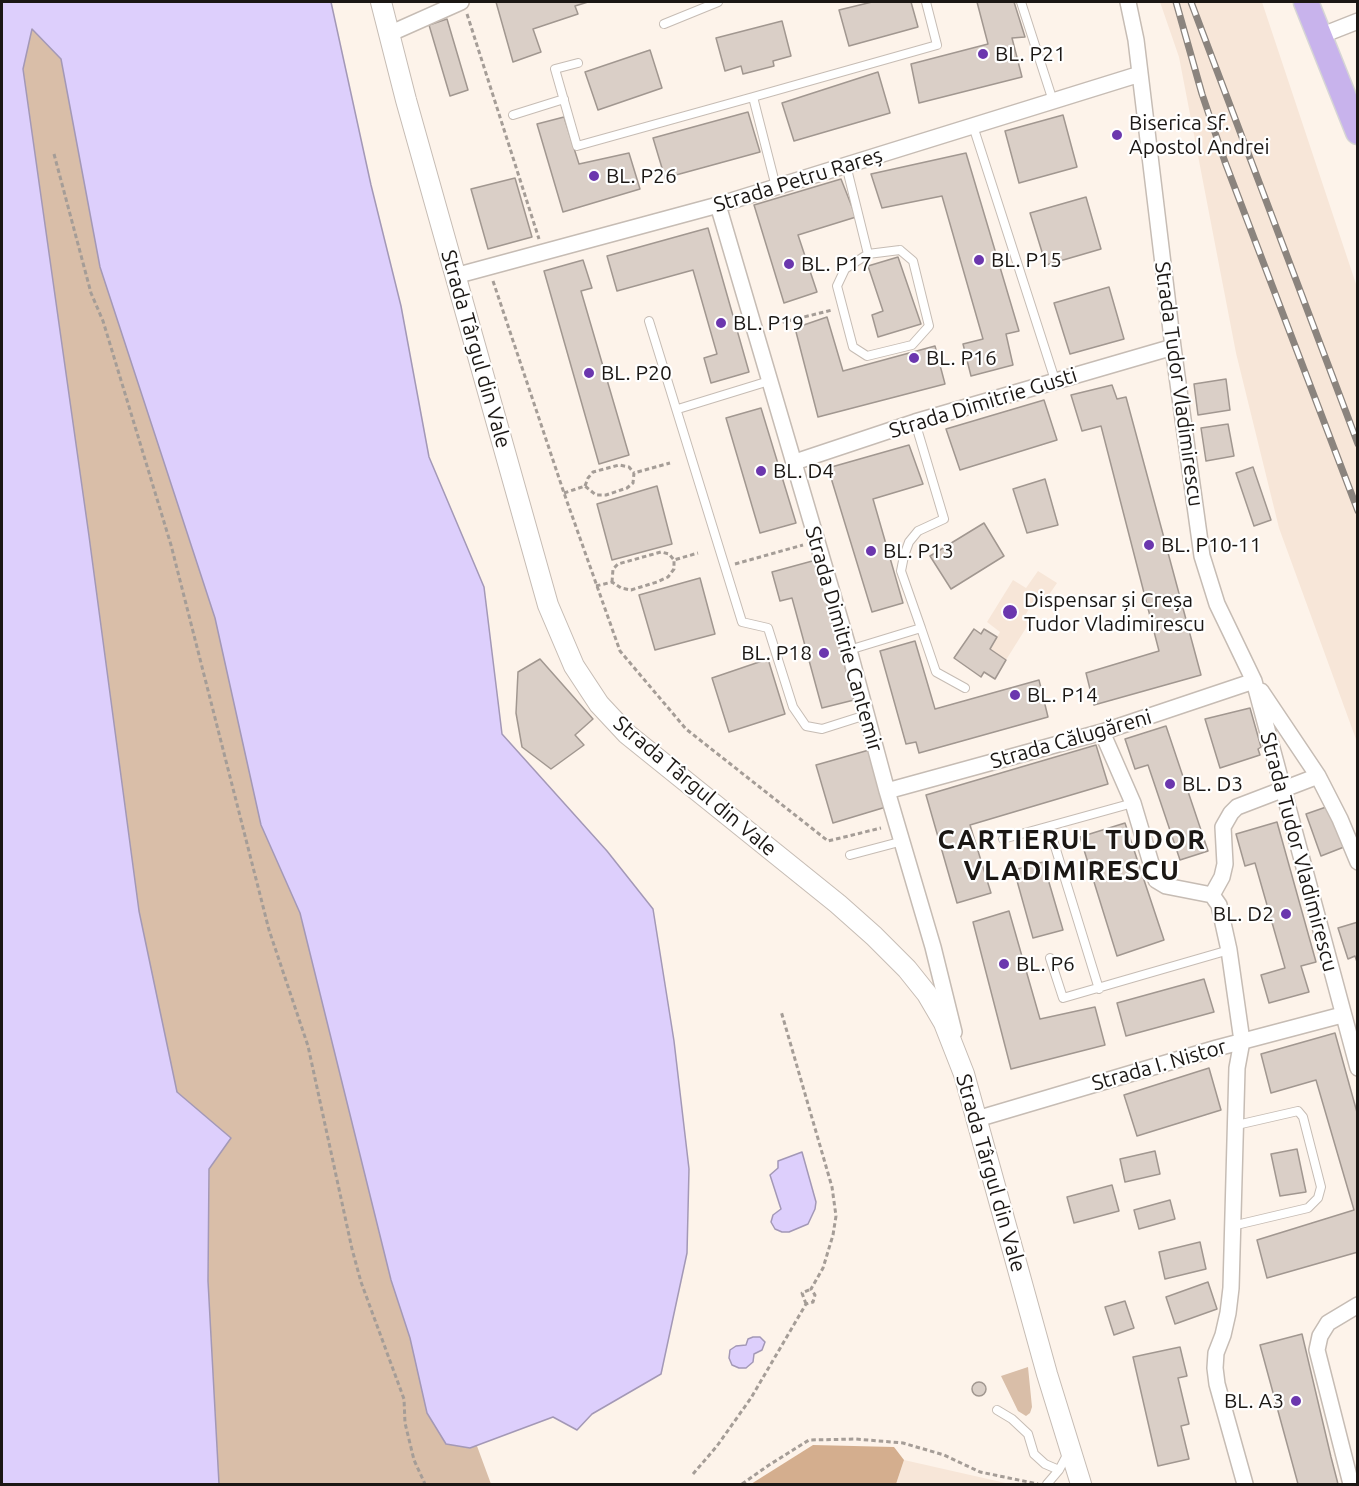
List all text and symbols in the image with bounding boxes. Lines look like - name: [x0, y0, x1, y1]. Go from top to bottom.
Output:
- place label: BL. P21: [995, 41, 1066, 67]
- marker: BL. P21: [976, 47, 990, 61]
- place label: Biserica Sf. Apostol Andrei: [1129, 110, 1270, 160]
- marker: Biserica Sf. Apostol Andrei: [1110, 128, 1124, 142]
- street label: Strada Petru Rareș: [711, 142, 885, 218]
- place label: BL. P26: [606, 163, 677, 189]
- marker: BL. P26: [587, 169, 601, 183]
- street label: Strada Târgul din Vale: [436, 247, 516, 451]
- place label: BL. P15: [991, 247, 1062, 273]
- place label: BL. P17: [801, 251, 872, 277]
- marker: BL. P15: [972, 253, 986, 267]
- marker: BL. P17: [782, 257, 796, 271]
- street label: Strada Tudor Vladimirescu: [1149, 260, 1209, 508]
- place label: BL. P19: [733, 310, 804, 336]
- marker: BL. P19: [714, 316, 728, 330]
- place label: BL. P16: [926, 345, 997, 371]
- marker: BL. P16: [907, 351, 921, 365]
- place label: BL. P20: [601, 360, 672, 386]
- street label: Strada Dimitrie Gusti: [886, 362, 1080, 444]
- marker: BL. P20: [582, 366, 596, 380]
- place label: BL. D4: [773, 458, 834, 484]
- marker: BL. D4: [754, 464, 768, 478]
- street label: Strada Dimitrie Cantemir: [800, 523, 888, 755]
- place label: BL. P10-11: [1161, 532, 1262, 558]
- place label: BL. P13: [883, 538, 954, 564]
- marker: BL. P10-11: [1142, 538, 1156, 552]
- marker: BL. P13: [864, 544, 878, 558]
- place label: Dispensar și Creșa Tudor Vladimirescu: [1024, 587, 1205, 637]
- marker: Dispensar și Creșa Tudor Vladimirescu: [1001, 603, 1019, 621]
- place label: BL. P18: [741, 640, 812, 666]
- marker: BL. P18: [817, 646, 831, 660]
- place label: BL. P14: [1027, 682, 1098, 708]
- marker: BL. P14: [1008, 688, 1022, 702]
- street label: Strada Călugăreni: [987, 704, 1155, 774]
- street label: Strada Târgul din Vale: [608, 710, 782, 862]
- street label: Strada Tudor Vladimirescu: [1255, 729, 1343, 975]
- place label: BL. D3: [1182, 771, 1243, 797]
- marker: BL. D3: [1163, 777, 1177, 791]
- district label: CARTIERUL TUDOR VLADIMIRESCU: [938, 824, 1206, 887]
- place label: BL. D2: [1213, 901, 1274, 927]
- marker: BL. D2: [1279, 907, 1293, 921]
- place label: BL. P6: [1016, 951, 1075, 977]
- marker: BL. P6: [997, 957, 1011, 971]
- street label: Strada I. Nistor: [1089, 1034, 1229, 1096]
- street label: Strada Târgul din Vale: [951, 1071, 1031, 1275]
- place label: BL. A3: [1224, 1388, 1284, 1414]
- marker: BL. A3: [1289, 1394, 1303, 1408]

